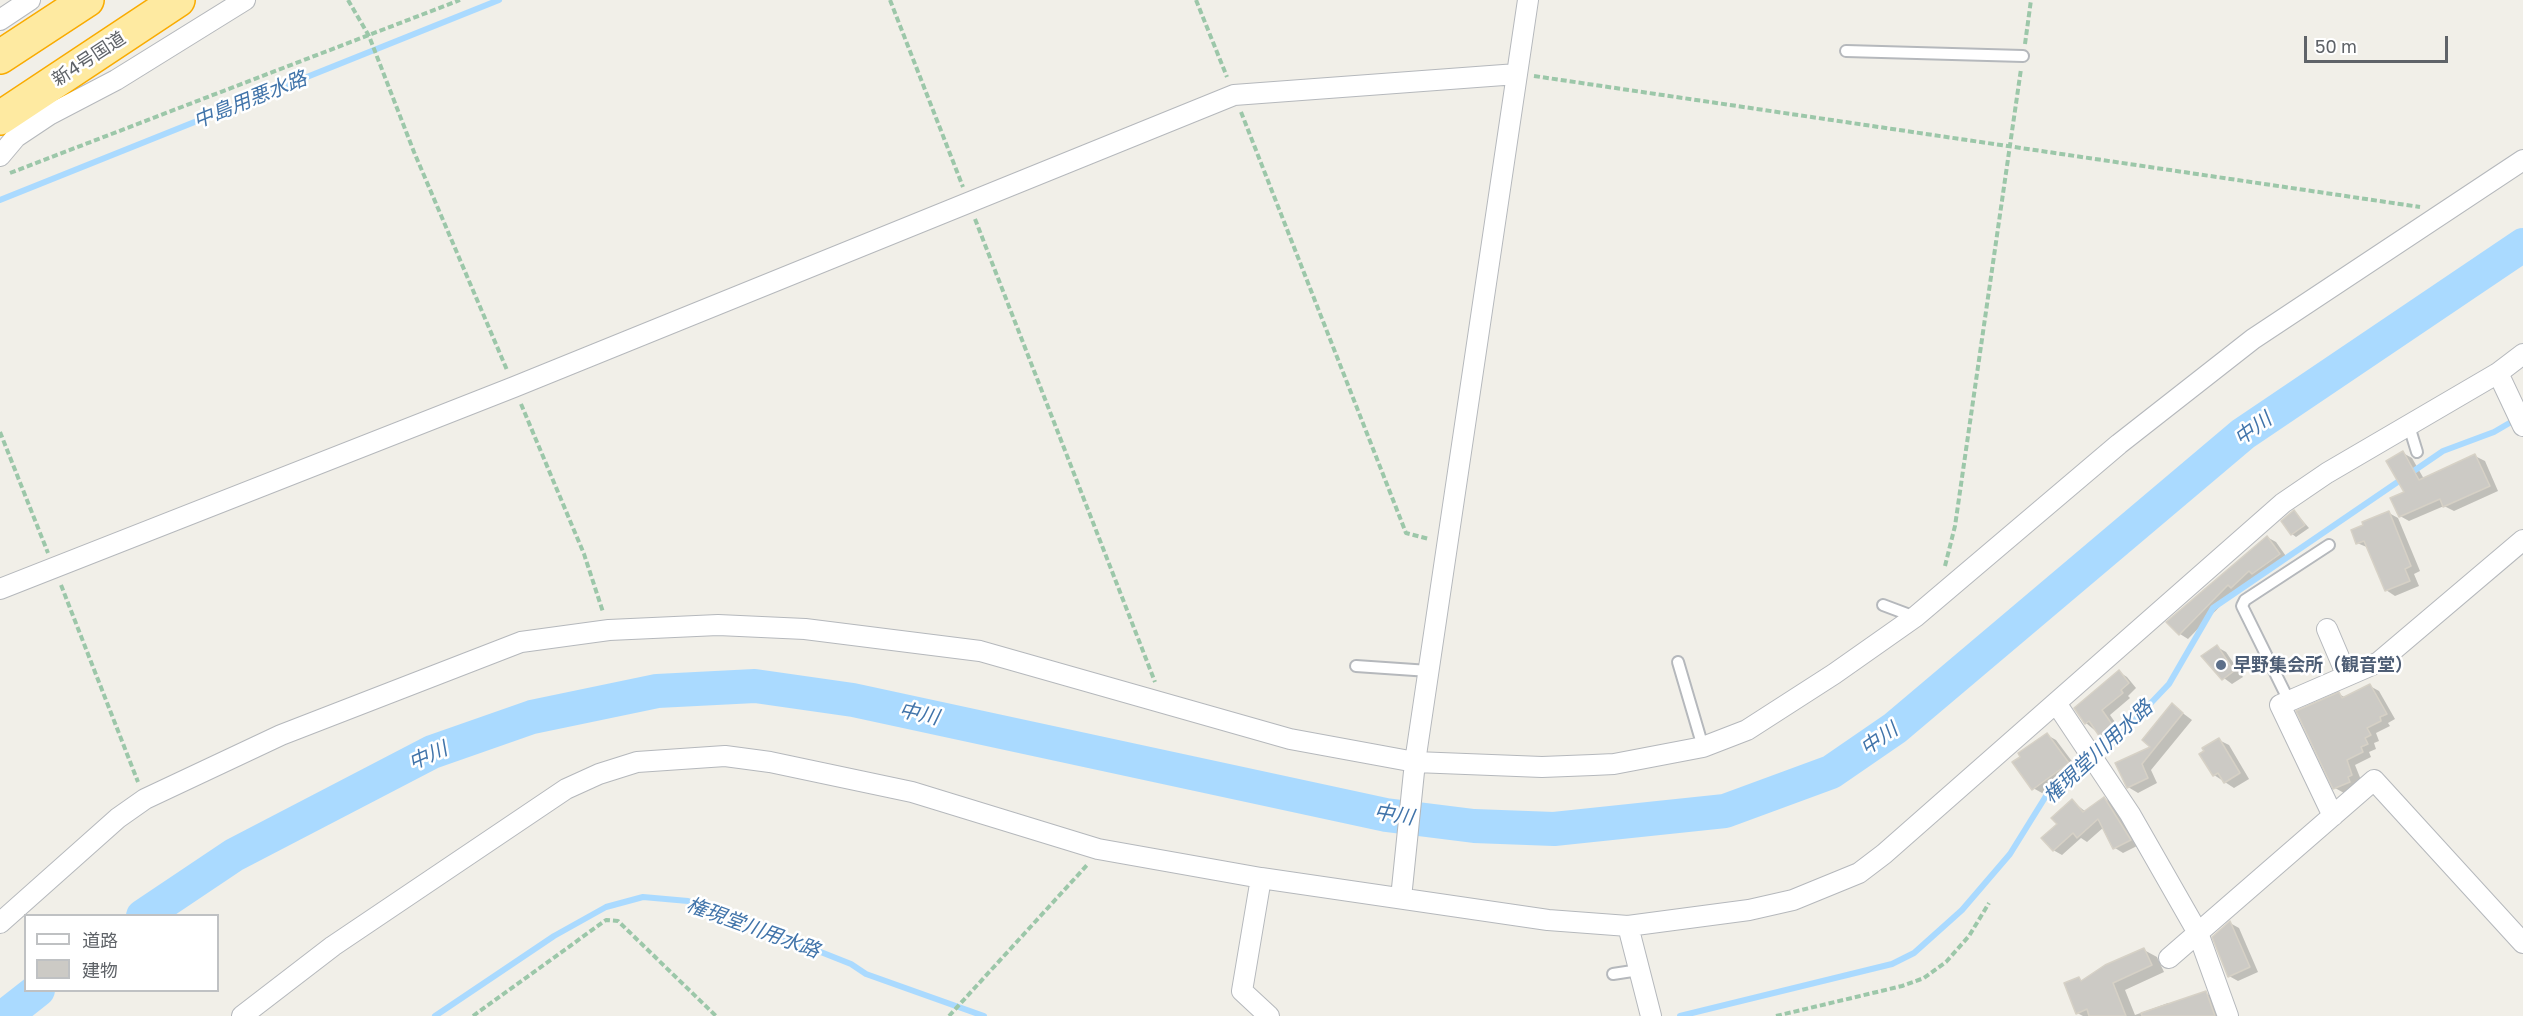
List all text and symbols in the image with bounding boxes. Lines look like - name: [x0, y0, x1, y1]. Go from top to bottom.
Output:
- scale bar: [2307, 24, 2451, 62]
- street label: 新4号国道: [48, 27, 130, 91]
- text: 50 m: [2315, 35, 2357, 57]
- water label: 中島用悪水路: [190, 66, 310, 134]
- water label: 中川: [2230, 408, 2276, 450]
- place label: 早野集会所（観音堂）: [2233, 654, 2413, 676]
- marker: 早野集会所（観音堂）: [2214, 658, 2228, 672]
- water label: 権現堂川用水路: [2039, 695, 2157, 809]
- water label: 中川: [897, 698, 941, 730]
- water label: 中川: [1856, 718, 1902, 760]
- water label: 中川: [405, 737, 451, 775]
- water label: 中川: [1372, 800, 1416, 830]
- water label: 権現堂川用水路: [683, 893, 823, 963]
- legend: [24, 914, 219, 992]
- text: 道路: [82, 929, 118, 951]
- text: 建物: [82, 959, 118, 981]

